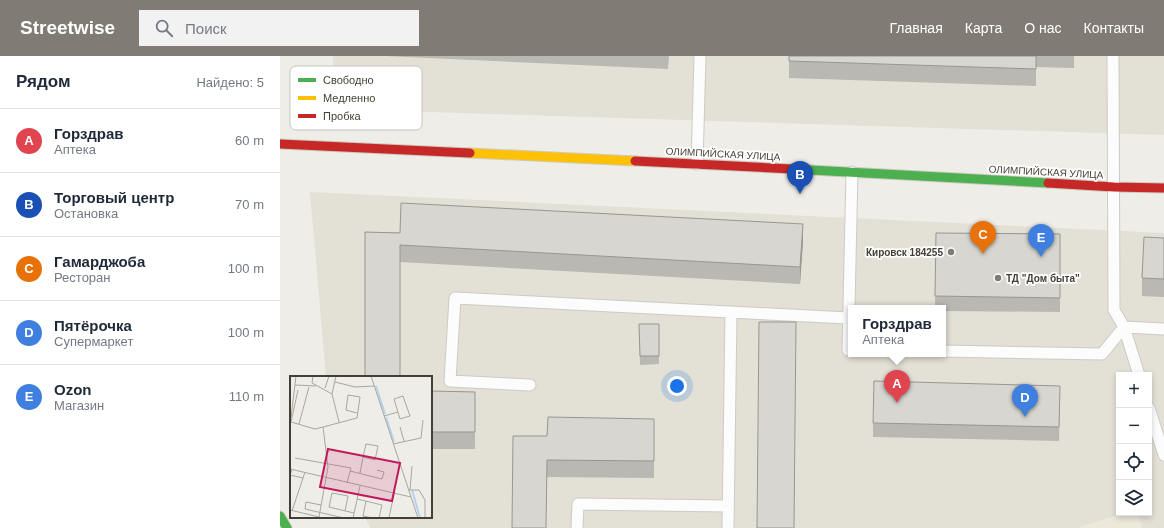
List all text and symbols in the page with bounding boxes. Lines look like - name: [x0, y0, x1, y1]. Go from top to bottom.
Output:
- search box: [139, 10, 419, 46]
- text: Streetwise: [20, 17, 115, 38]
- icon: search: [153, 17, 175, 39]
- text: Поиск: [185, 20, 227, 37]
- text: Главная: [889, 20, 943, 36]
- text: Карта: [965, 20, 1002, 36]
- text: О нас: [1024, 20, 1062, 36]
- text: Контакты: [1084, 20, 1144, 36]
- legend: [290, 66, 422, 130]
- text: Рядом: [16, 72, 71, 91]
- text: Свободно: [323, 74, 374, 86]
- text: Найдено: 5: [196, 75, 264, 90]
- text: Медленно: [323, 92, 375, 104]
- text: Пробка: [323, 110, 361, 122]
- text: Горздрав: [54, 125, 124, 142]
- text: A: [24, 133, 34, 148]
- text: 60 m: [235, 133, 264, 148]
- text: Аптека: [54, 142, 96, 157]
- street label: ОЛИМПИЙСКАЯ УЛИЦА: [665, 145, 781, 163]
- pin: B: [787, 161, 813, 194]
- street label: ОЛИМПИЙСКАЯ УЛИЦА: [988, 163, 1104, 181]
- text: Торговый центр: [54, 189, 174, 206]
- text: B: [24, 197, 34, 212]
- text: 70 m: [235, 197, 264, 212]
- text: Остановка: [54, 206, 118, 221]
- pin: C: [970, 221, 996, 254]
- pin: E: [1028, 224, 1054, 257]
- place label: Кировск 184255: [866, 247, 943, 258]
- marker: Кировск 184255: [946, 247, 956, 257]
- text: Гамарджоба: [54, 253, 145, 270]
- text: C: [24, 261, 34, 276]
- text: 100 m: [228, 261, 264, 276]
- text: Ресторан: [54, 270, 111, 285]
- marker: ТД "Дом быта": [993, 273, 1003, 283]
- place label: ТД "Дом быта": [1006, 273, 1080, 284]
- popup: [848, 305, 946, 357]
- text: Горздрав: [862, 315, 932, 332]
- text: Пятёрочка: [54, 317, 132, 334]
- text: D: [24, 325, 34, 340]
- text: 100 m: [228, 325, 264, 340]
- text: Аптека: [862, 332, 904, 347]
- text: Супермаркет: [54, 334, 133, 349]
- pin: A: [884, 370, 910, 403]
- map controls: [1116, 372, 1152, 516]
- button: +: [1116, 372, 1152, 408]
- inset map: [290, 376, 432, 518]
- your location: [667, 376, 687, 396]
- text: Ozon: [54, 381, 92, 398]
- pin: D: [1012, 384, 1038, 417]
- text: E: [25, 389, 33, 404]
- text: 110 m: [229, 389, 264, 404]
- text: Магазин: [54, 398, 104, 413]
- button: −: [1116, 408, 1152, 444]
- button: locate: [1116, 444, 1152, 480]
- button: layers: [1116, 480, 1152, 516]

